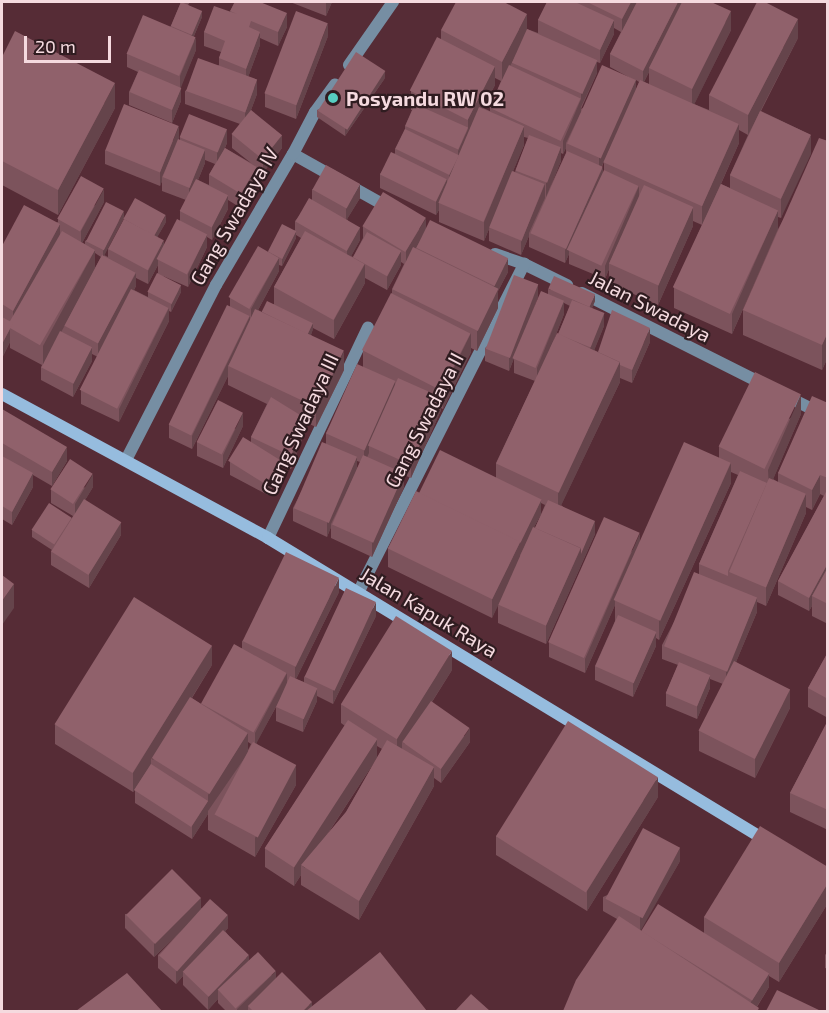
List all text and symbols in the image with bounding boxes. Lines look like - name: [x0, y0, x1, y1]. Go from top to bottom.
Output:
- scale bar: [27, 24, 114, 62]
- text: 20 m: [35, 35, 76, 57]
- place label: Posyandu RW 02: [346, 86, 504, 110]
- marker: Posyandu RW 02: [324, 89, 342, 107]
- street label: Gang Swadaya IV: [185, 143, 283, 289]
- street label: Jalan Swadaya: [585, 265, 715, 347]
- street label: Gang Swadaya III: [257, 349, 343, 499]
- street label: Gang Swadaya II: [380, 349, 468, 491]
- street label: Jalan Kapuk Raya: [356, 562, 502, 662]

